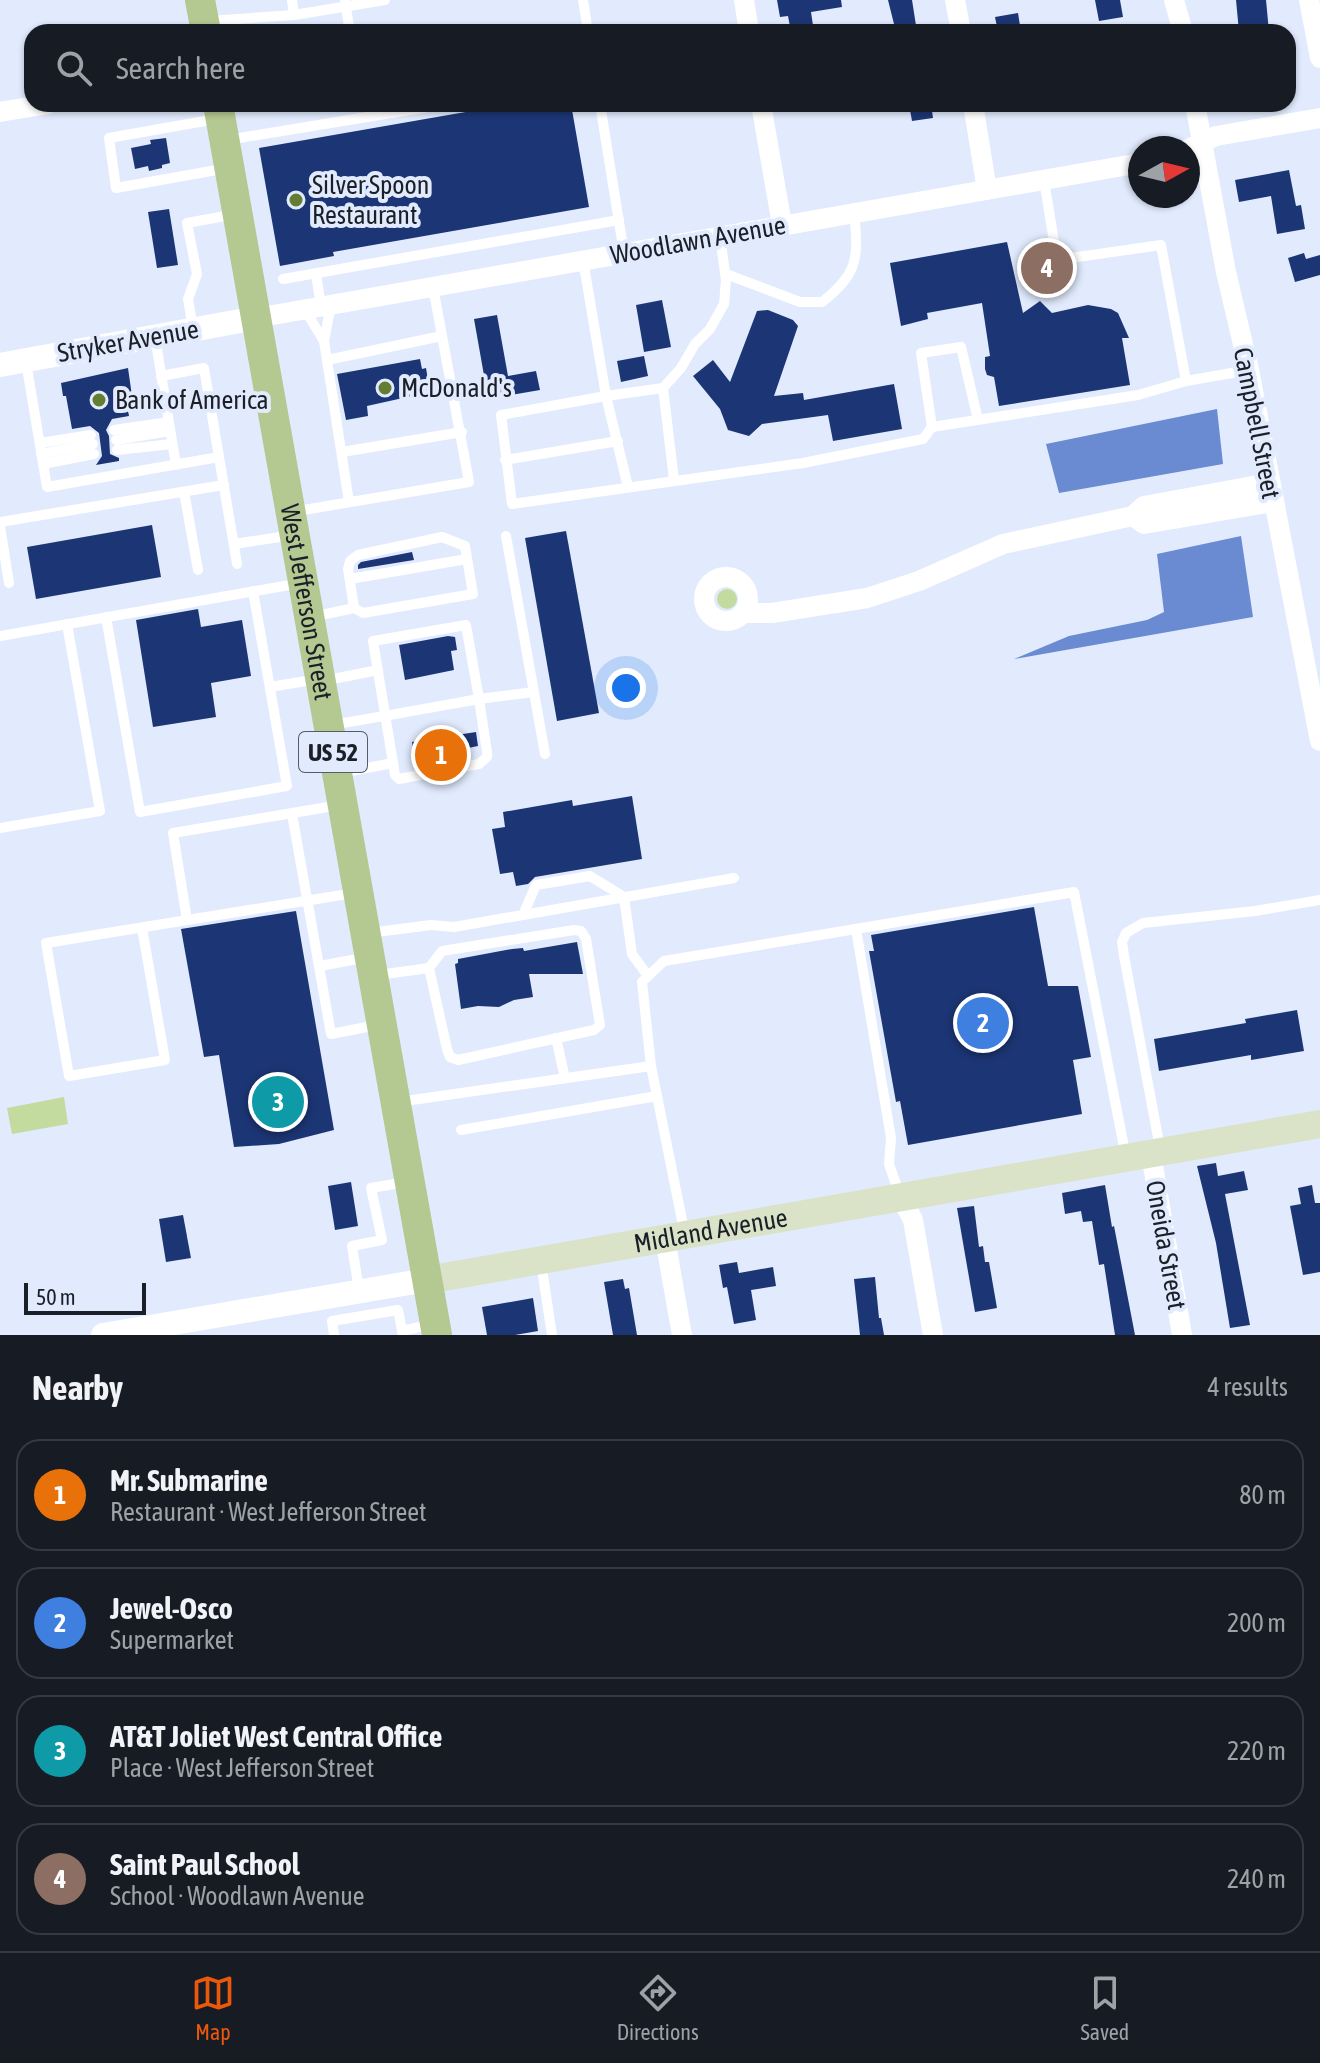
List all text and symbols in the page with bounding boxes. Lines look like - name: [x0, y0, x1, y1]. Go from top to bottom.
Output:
- search box: [24, 24, 1296, 112]
- icon: search: [52, 46, 96, 90]
- text: Search here: [116, 51, 245, 85]
- north arrow: [1128, 136, 1200, 208]
- place label: Silver Spoon Restaurant: [312, 170, 429, 230]
- marker: Silver Spoon Restaurant: [287, 191, 305, 209]
- street label: Woodlawn Avenue: [608, 210, 788, 270]
- pin: 4: [1021, 238, 1073, 298]
- street label: Stryker Avenue: [55, 314, 201, 368]
- street label: Campbell Street: [1228, 345, 1286, 501]
- place label: McDonald's: [401, 373, 512, 403]
- marker: McDonald's: [376, 379, 394, 397]
- place label: Bank of America: [115, 385, 269, 415]
- marker: Bank of America: [90, 391, 108, 409]
- street label: West Jefferson Street: [274, 502, 339, 703]
- your location: [606, 668, 646, 708]
- pin: 1: [415, 725, 467, 785]
- road number: US 52: [299, 732, 367, 772]
- pin: 2: [957, 993, 1009, 1053]
- pin: 3: [252, 1072, 304, 1132]
- street label: Oneida Street: [1140, 1178, 1192, 1312]
- street label: Midland Avenue: [632, 1202, 790, 1259]
- scale bar: [24, 1279, 146, 1315]
- text: 50 m: [36, 1284, 76, 1310]
- text: Nearby: [32, 1368, 123, 1407]
- text: 4 results: [1207, 1372, 1288, 1402]
- text: Mr. Submarine: [110, 1463, 268, 1497]
- text: 1: [54, 1480, 66, 1510]
- text: 80 m: [1239, 1480, 1286, 1510]
- text: Restaurant · West Jefferson Street: [110, 1497, 427, 1527]
- text: Jewel-Osco: [110, 1591, 233, 1625]
- text: 2: [54, 1608, 66, 1638]
- text: 200 m: [1227, 1608, 1286, 1638]
- text: Supermarket: [110, 1625, 234, 1655]
- text: AT&T Joliet West Central Office: [110, 1719, 442, 1753]
- text: 3: [54, 1736, 66, 1766]
- text: 220 m: [1227, 1736, 1286, 1766]
- text: Place · West Jefferson Street: [110, 1753, 374, 1783]
- text: Saint Paul School: [110, 1847, 300, 1881]
- text: 4: [54, 1864, 66, 1894]
- text: 240 m: [1227, 1864, 1286, 1894]
- text: School · Woodlawn Avenue: [110, 1881, 365, 1911]
- tab: Map: [191, 1971, 235, 2045]
- tab: Directions: [617, 1971, 699, 2045]
- tab: Saved: [1080, 1971, 1129, 2045]

